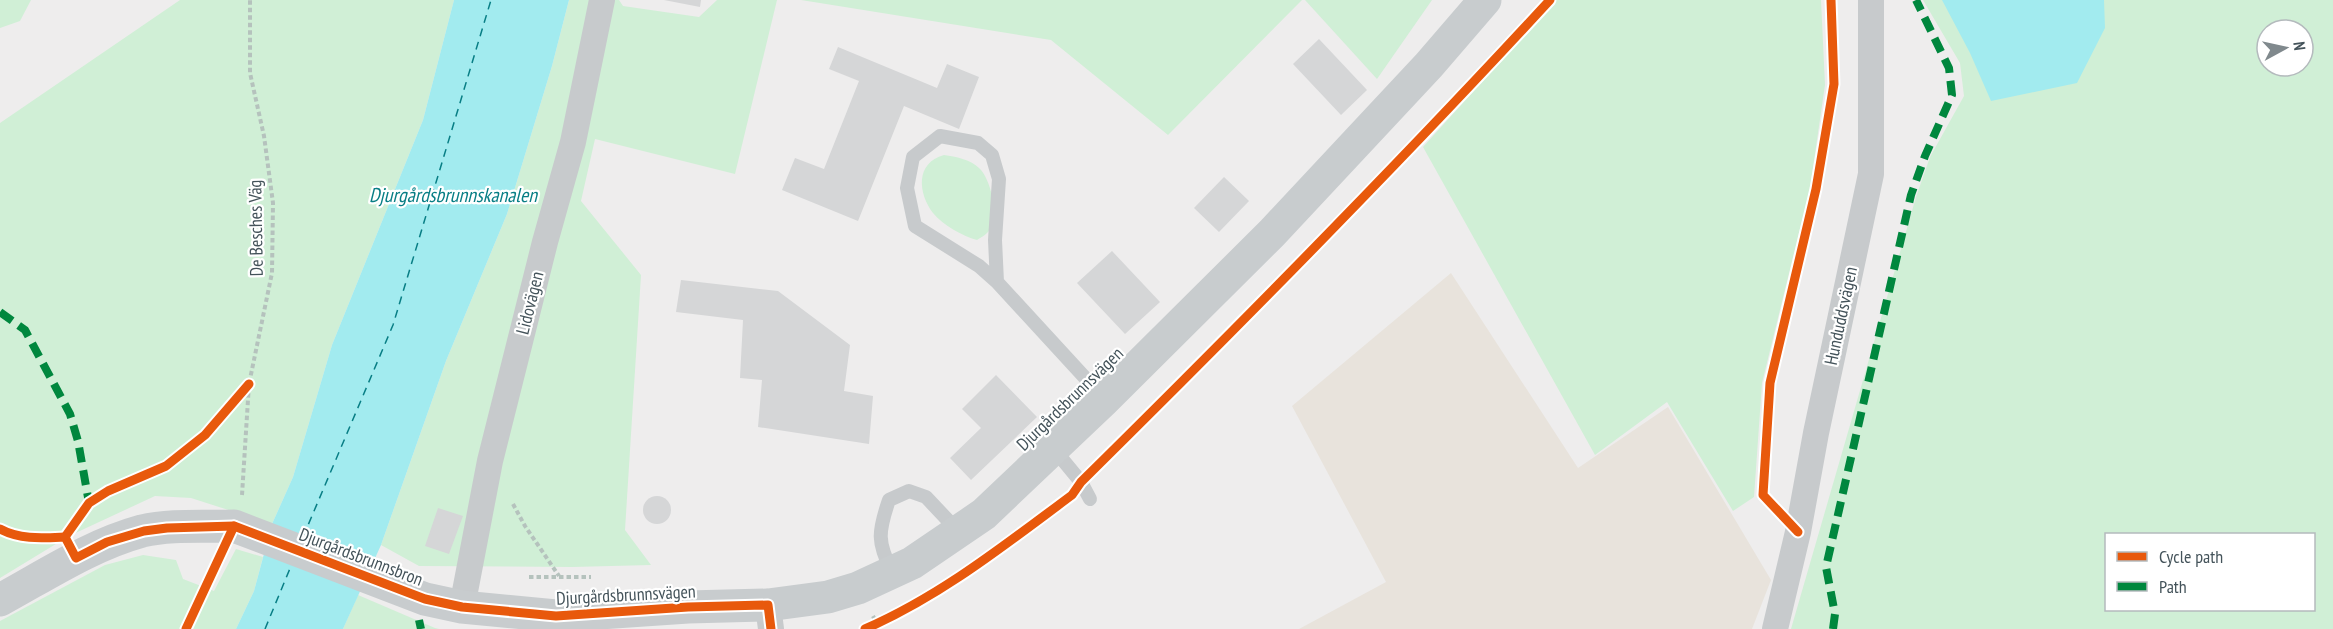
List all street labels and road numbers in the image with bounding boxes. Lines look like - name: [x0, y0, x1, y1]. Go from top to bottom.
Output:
- street label: De Besches Väg: [243, 180, 268, 276]
- street label: Hunduddsvägen: [1819, 265, 1862, 367]
- street label: Lidovägen: [511, 269, 548, 337]
- street label: Djurgårdsbrunnsvägen: [1011, 342, 1128, 455]
- street label: Djurgårdsbrunnsbron: [296, 522, 426, 591]
- street label: Djurgårdsbrunnsvägen: [556, 579, 696, 610]

